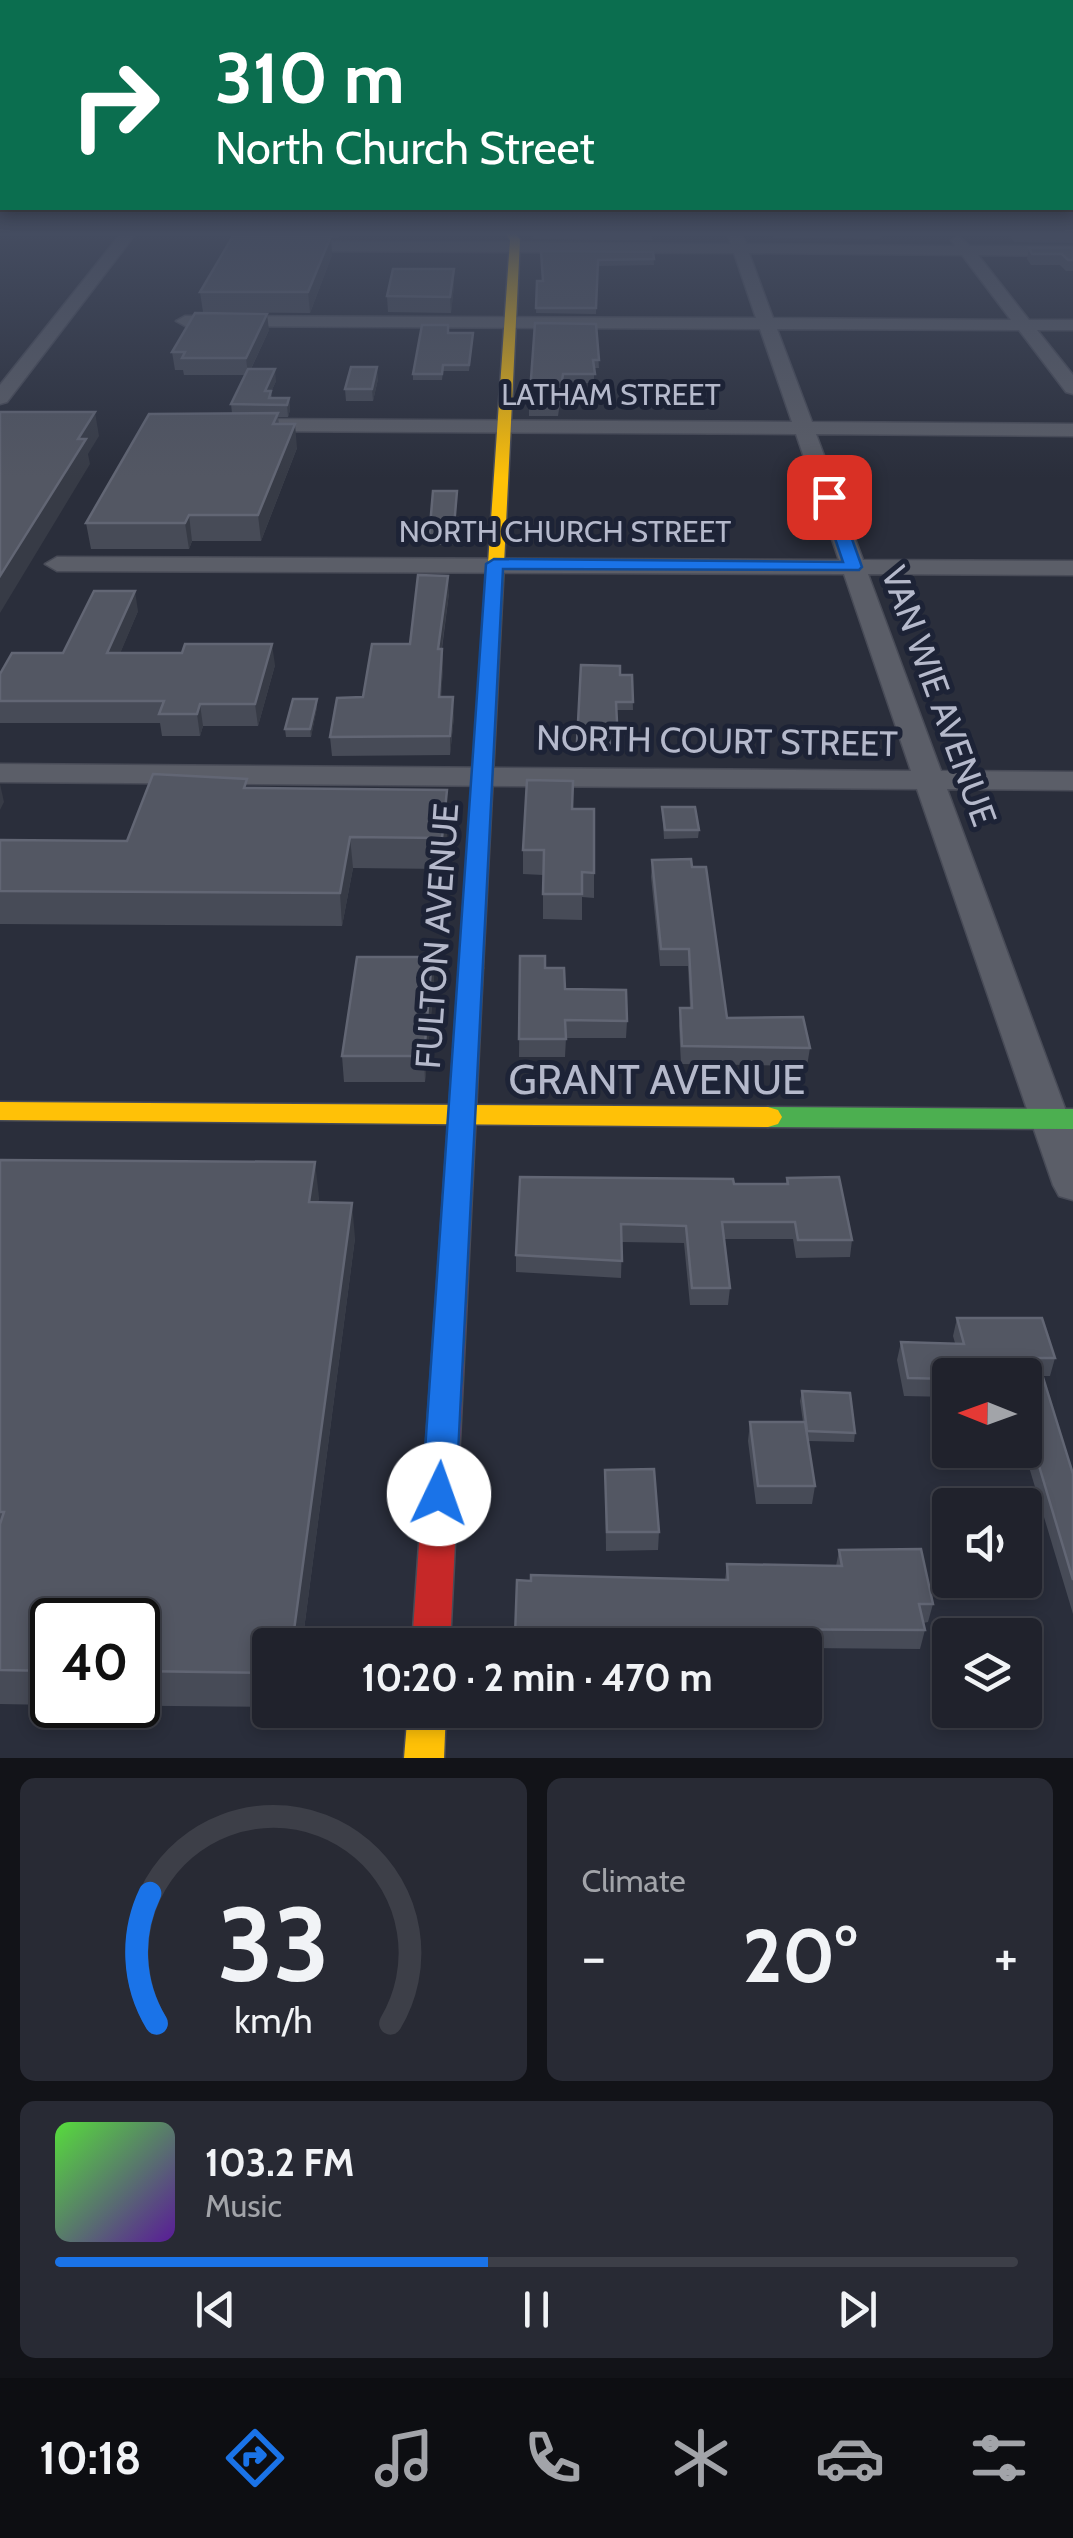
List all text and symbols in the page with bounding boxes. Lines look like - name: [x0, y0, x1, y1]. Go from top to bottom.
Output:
- text: 310 m: [215, 35, 405, 121]
- icon: right: [50, 40, 180, 170]
- text: North Church Street: [215, 121, 595, 175]
- street label: LATHAM STREET: [501, 376, 721, 413]
- pin: [787, 455, 872, 540]
- icon: arrive: [802, 470, 857, 525]
- street label: NORTH CHURCH STREET: [399, 513, 731, 550]
- street label: VAN WIE AVENUE: [873, 560, 1006, 831]
- street label: NORTH COURT STREET: [536, 716, 899, 765]
- street label: FULTON AVENUE: [406, 802, 467, 1070]
- street label: GRANT AVENUE: [509, 1053, 805, 1105]
- north arrow: [932, 1358, 1042, 1468]
- map controls: [932, 1358, 1042, 1728]
- position arrow: [387, 1442, 491, 1546]
- button: sound: [932, 1488, 1042, 1598]
- speed limit sign: 40: [30, 1598, 160, 1728]
- button: layers: [932, 1618, 1042, 1728]
- text: 10:20 · 2 min · 470 m: [362, 1654, 712, 1701]
- text: Climate: [582, 1861, 686, 1900]
- text: 33: [217, 1881, 329, 2007]
- text: 20°: [743, 1910, 857, 2001]
- text: −: [582, 1923, 606, 1990]
- text: +: [994, 1923, 1018, 1990]
- text: km/h: [234, 1999, 312, 2042]
- text: 103.2 FM: [205, 2139, 354, 2186]
- text: Music: [205, 2186, 282, 2225]
- icon: previous: [188, 2282, 243, 2337]
- icon: pause: [509, 2282, 564, 2337]
- icon: next: [830, 2282, 885, 2337]
- icon: directions: [220, 2423, 290, 2493]
- icon: music: [369, 2423, 439, 2493]
- icon: phone: [518, 2423, 588, 2493]
- icon: climate: [666, 2423, 736, 2493]
- icon: car: [815, 2423, 885, 2493]
- icon: filters: [964, 2423, 1034, 2493]
- text: 10:18: [39, 2431, 142, 2485]

